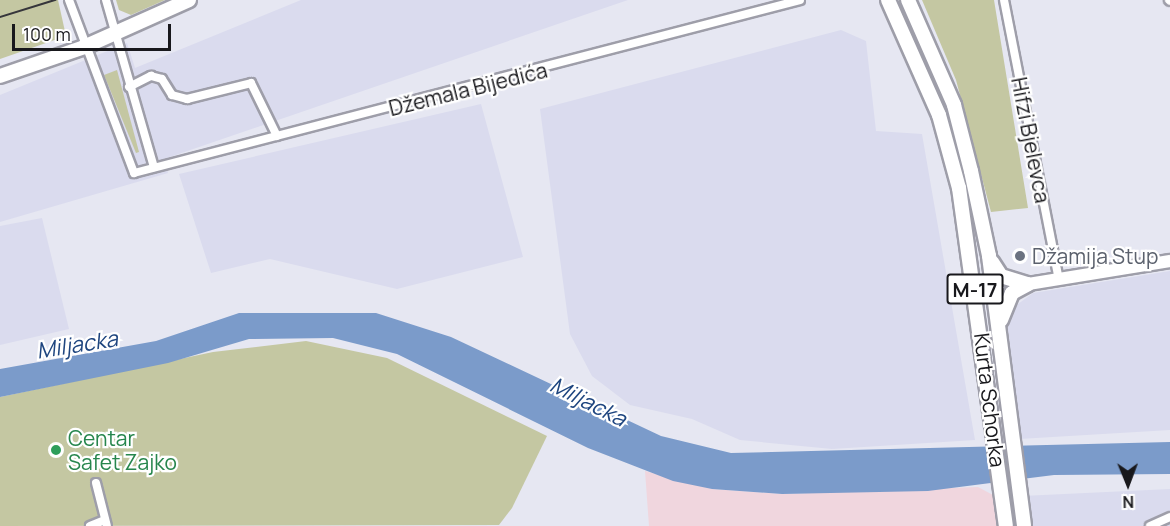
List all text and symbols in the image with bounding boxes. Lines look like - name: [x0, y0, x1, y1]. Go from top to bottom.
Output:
- scale bar: [15, 12, 174, 50]
- text: 100 m: [23, 22, 71, 46]
- street label: Džemala Bijedića: [386, 57, 550, 121]
- street label: Hifzi Bjelevca: [1006, 75, 1056, 205]
- place label: Džamija Stup: [1032, 243, 1158, 269]
- marker: Džamija Stup: [1013, 249, 1027, 263]
- road number: M-17: [946, 272, 1004, 306]
- water label: Miljacka: [35, 326, 119, 364]
- street label: Kurta Schorka: [969, 331, 1011, 469]
- water label: Miljacka: [546, 372, 630, 432]
- place label: Centar Safet Zajko: [68, 425, 177, 475]
- marker: Centar Safet Zajko: [49, 443, 63, 457]
- north arrow: [1098, 454, 1158, 514]
- text: N: [1122, 491, 1134, 513]

